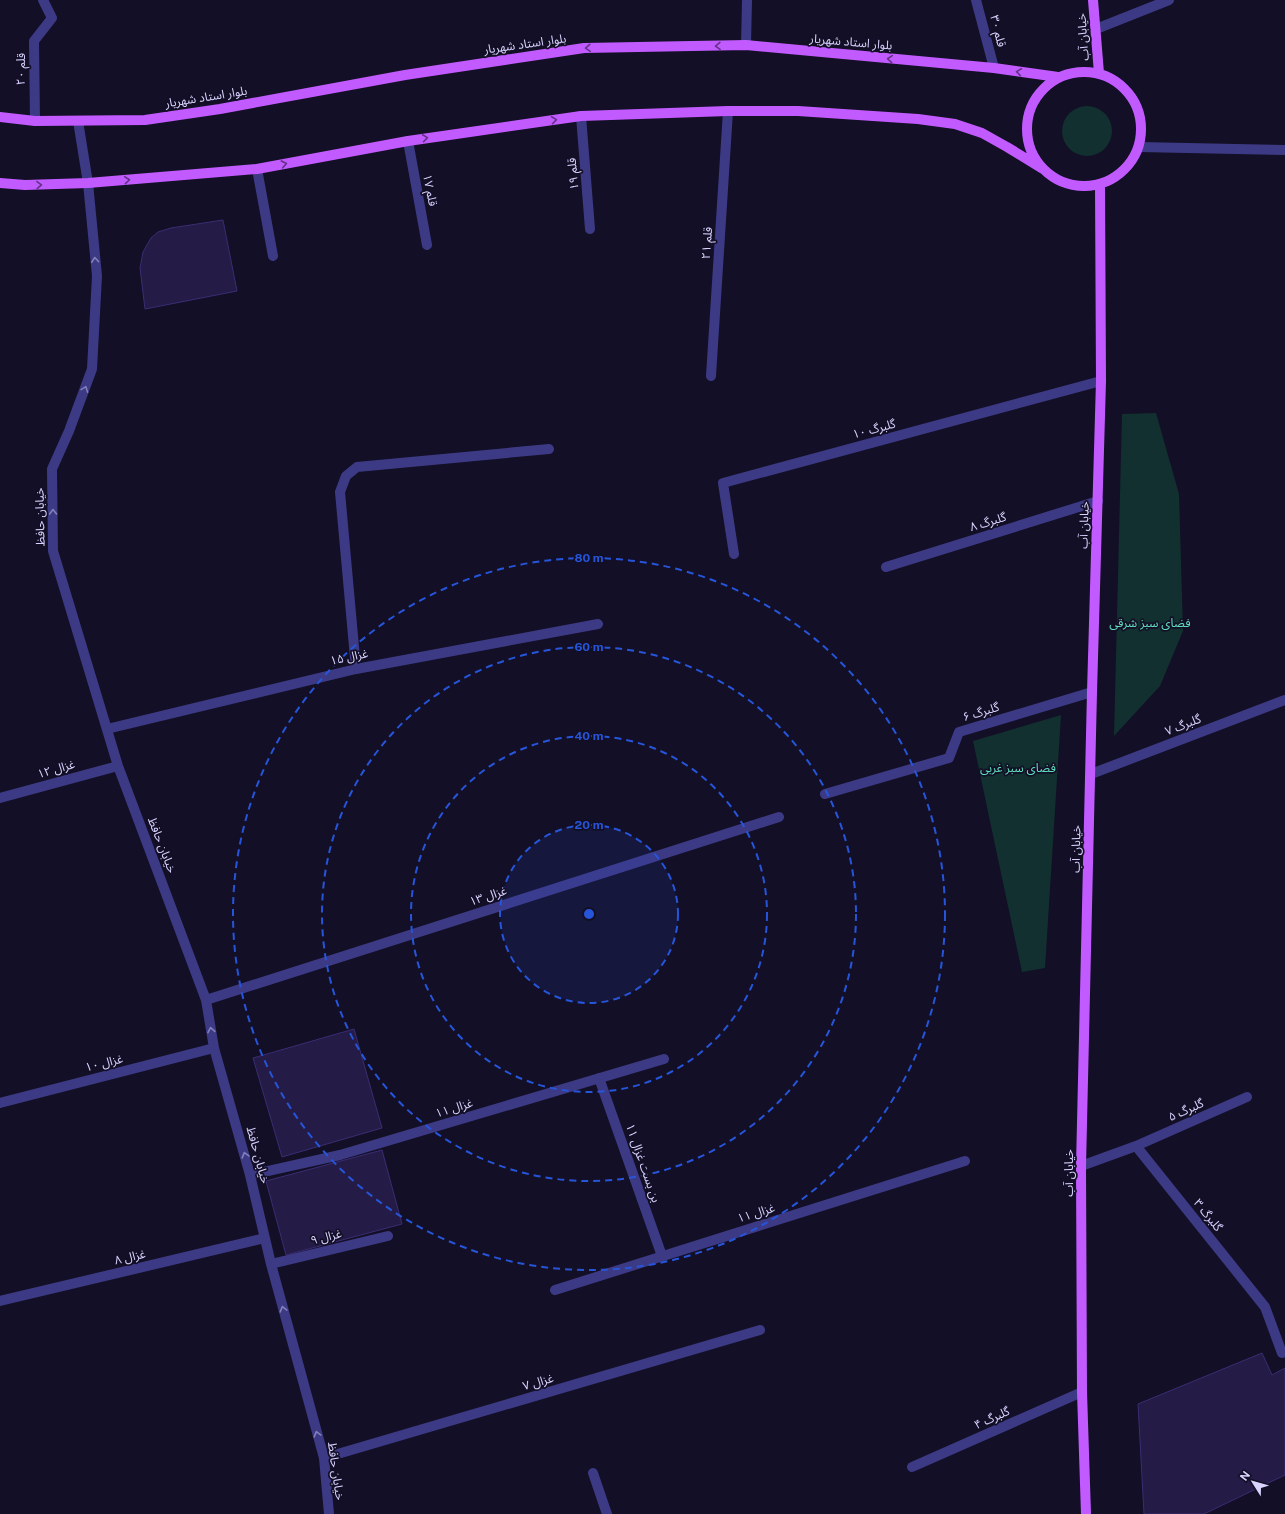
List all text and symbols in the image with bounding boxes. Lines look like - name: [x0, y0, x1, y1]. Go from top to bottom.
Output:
- street label: خیابان آب: [1074, 13, 1092, 61]
- street label: قلم ۳۰: [985, 14, 1009, 49]
- street label: بلوار استاد شهریار: [482, 31, 567, 57]
- street label: بلوار استاد شهریار: [808, 31, 893, 53]
- one-way arrow: [715, 42, 721, 50]
- one-way arrow: [585, 44, 591, 53]
- street label: قلم ۲۰: [14, 53, 30, 85]
- one-way arrow: [887, 54, 893, 63]
- one-way arrow: [1016, 68, 1022, 77]
- street label: بلوار استاد شهریار: [163, 84, 248, 111]
- one-way arrow: [551, 116, 557, 125]
- one-way arrow: [422, 134, 429, 143]
- street label: قلم ۱۹: [565, 157, 583, 191]
- one-way arrow: [281, 160, 287, 169]
- street label: قلم ۱۷: [418, 173, 440, 208]
- one-way arrow: [124, 175, 130, 184]
- one-way arrow: [36, 181, 42, 189]
- street label: قلم ۲۱: [699, 226, 717, 260]
- one-way arrow: [91, 257, 100, 263]
- one-way arrow: [80, 385, 88, 392]
- street label: گلبرگ ۱۰: [851, 416, 898, 442]
- street label: خیابان حافظ: [32, 487, 48, 547]
- street label: خیابان آب: [1076, 501, 1092, 549]
- one-way arrow: [49, 509, 57, 515]
- street label: گلبرگ ۸: [968, 510, 1009, 534]
- text: 80 m: [574, 551, 604, 565]
- park label: فضای سبز شرقی: [1109, 616, 1191, 630]
- text: 60 m: [574, 640, 604, 654]
- street label: غزال ۱۵: [329, 646, 369, 668]
- street label: گلبرگ ۶: [961, 700, 1002, 724]
- street label: گلبرگ ۷: [1163, 711, 1204, 738]
- text: 40 m: [574, 729, 604, 743]
- street label: غزال ۱۲: [36, 757, 76, 781]
- park label: فضای سبز غربی: [980, 761, 1056, 775]
- street label: خیابان حافظ: [145, 815, 179, 875]
- text: 20 m: [575, 818, 604, 832]
- street label: خیابان آب: [1069, 825, 1084, 873]
- street label: غزال ۱۳: [468, 883, 508, 909]
- centre of rings: [582, 907, 596, 921]
- one-way arrow: [207, 1027, 216, 1033]
- street label: غزال ۱۰: [84, 1052, 124, 1074]
- street label: غزال ۱۱: [434, 1096, 474, 1120]
- street label: گلبرگ ۵: [1166, 1096, 1207, 1124]
- street label: بن بست غزال ۱۱: [623, 1122, 663, 1204]
- street label: خیابان حافظ: [244, 1125, 272, 1185]
- street label: خیابان آب: [1062, 1149, 1076, 1197]
- one-way arrow: [241, 1152, 250, 1159]
- street label: گلبرگ ۳: [1191, 1196, 1226, 1235]
- street label: غزال ۱۱: [736, 1201, 776, 1225]
- street label: غزال ۹: [309, 1226, 343, 1248]
- street label: غزال ۸: [113, 1247, 147, 1267]
- one-way arrow: [280, 1305, 288, 1312]
- street label: غزال ۷: [521, 1371, 555, 1393]
- street label: گلبرگ ۴: [972, 1404, 1013, 1432]
- one-way arrow: [313, 1431, 322, 1438]
- street label: خیابان حافظ: [325, 1441, 347, 1501]
- north arrow: [1233, 1462, 1273, 1502]
- text: N: [1238, 1469, 1252, 1483]

